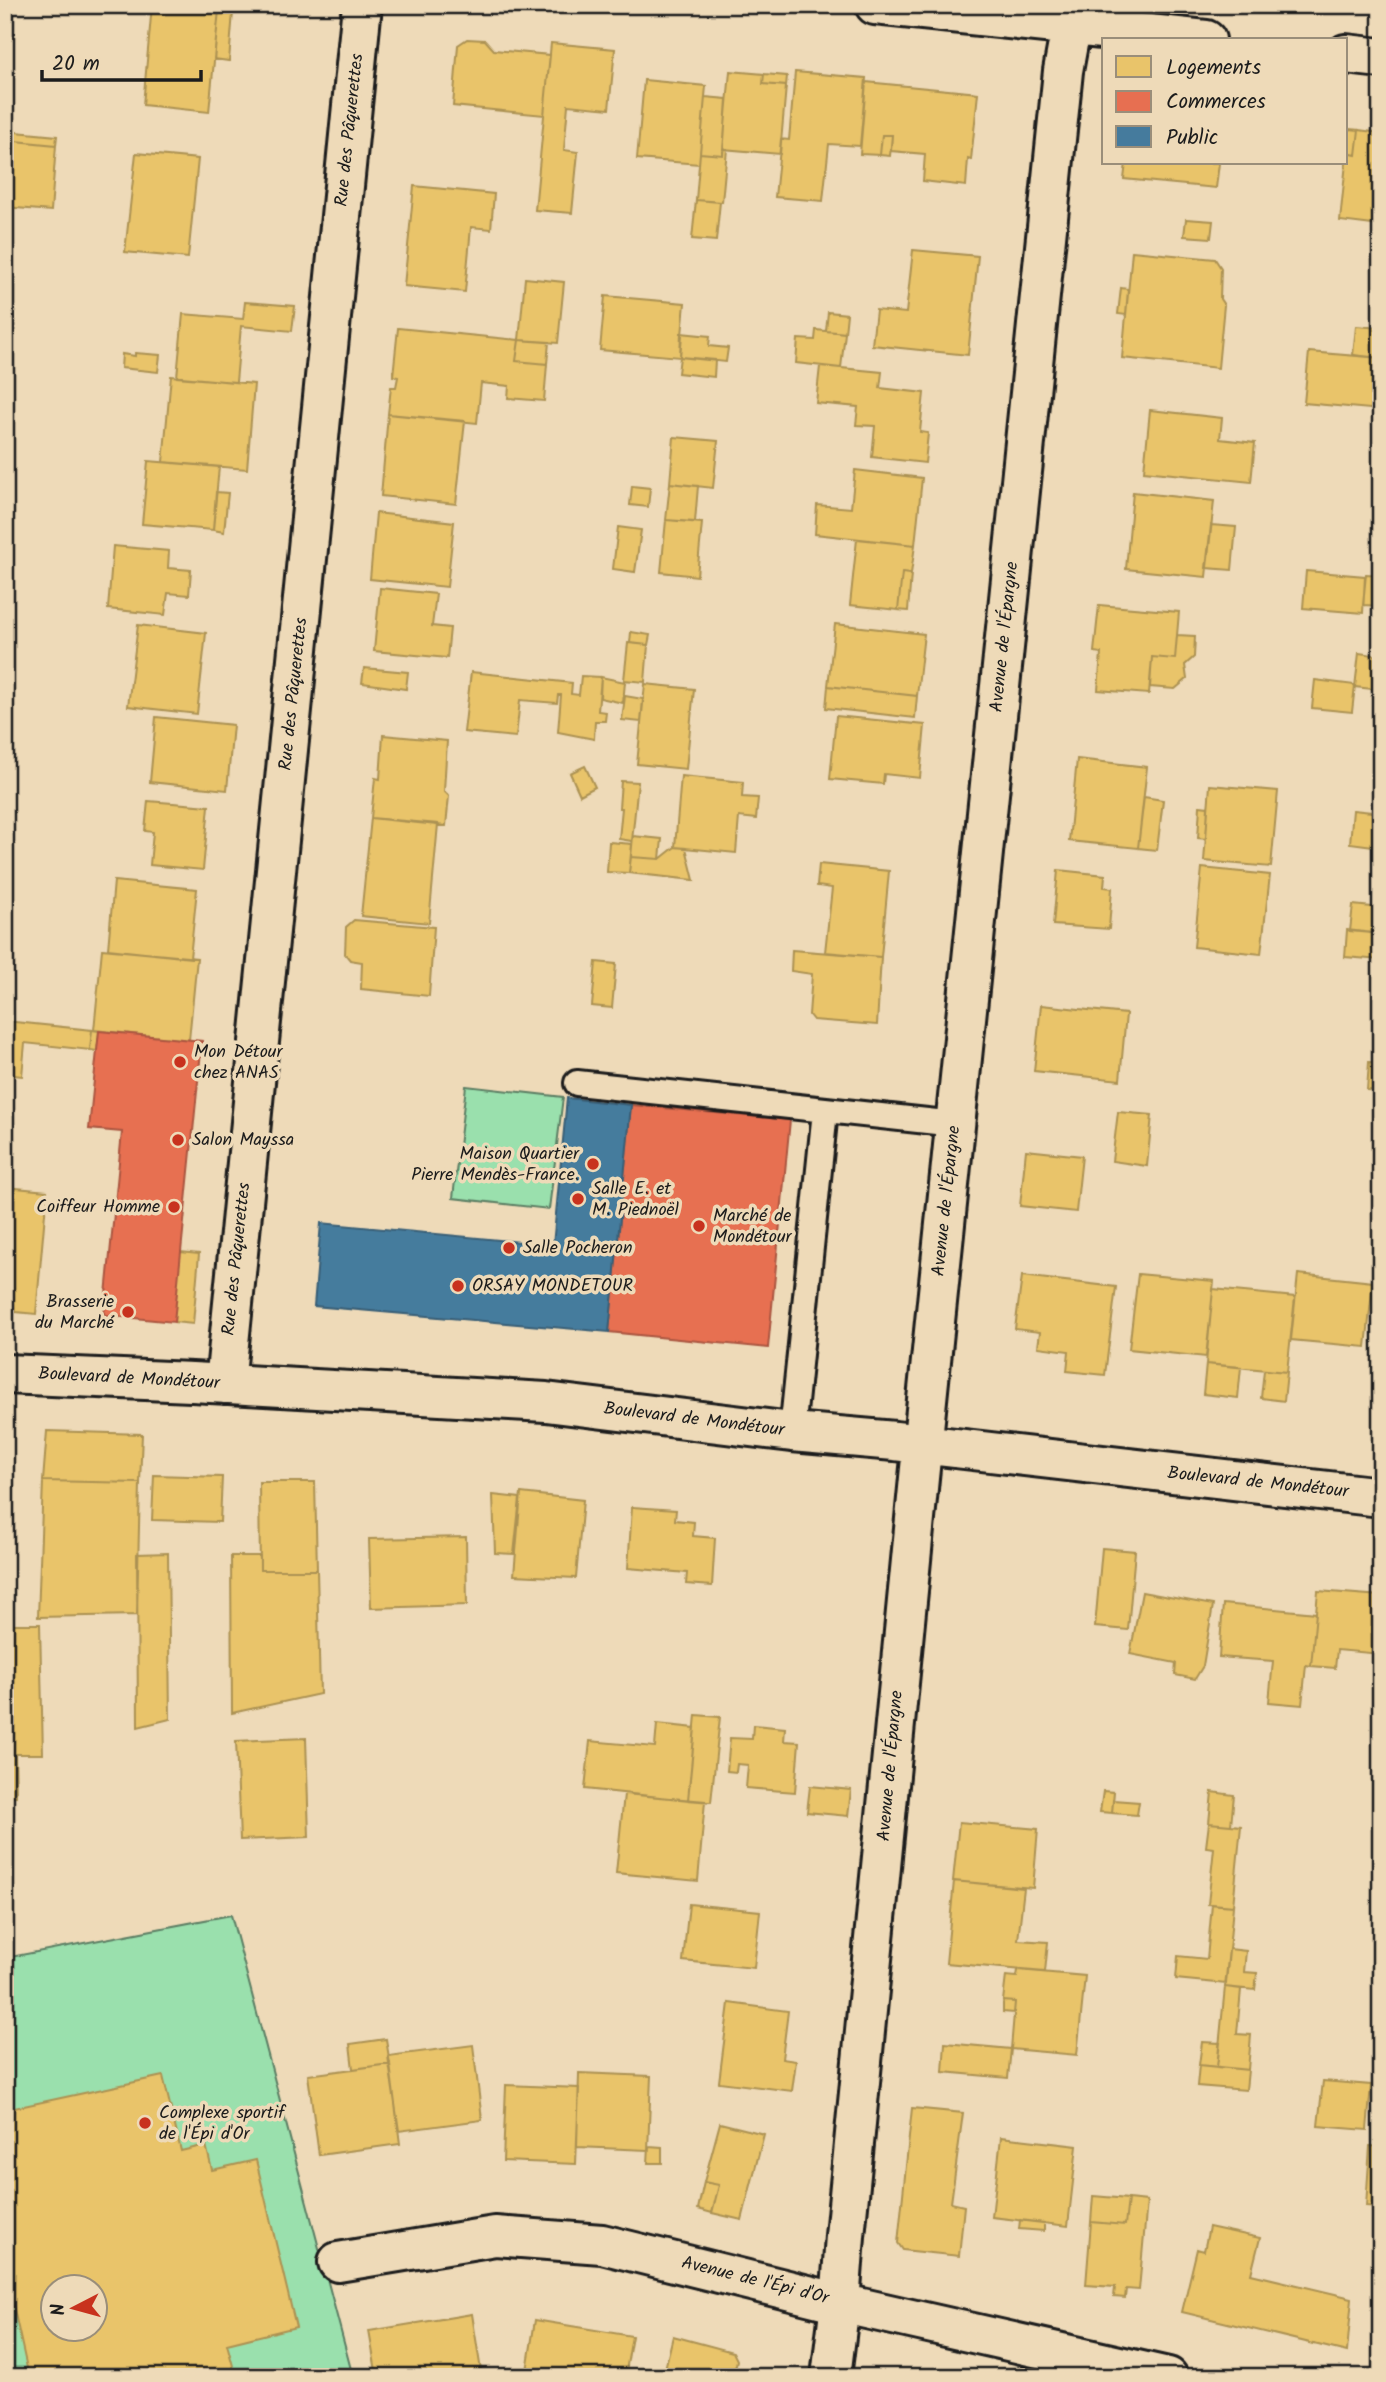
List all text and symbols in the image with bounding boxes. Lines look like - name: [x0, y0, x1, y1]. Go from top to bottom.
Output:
- scale bar: [42, 38, 201, 82]
- legend: [1102, 38, 1348, 164]
- text: 20 m: [52, 48, 100, 81]
- street label: Rue des Pâquerettes: [328, 52, 372, 208]
- text: Logements: [1166, 52, 1261, 85]
- text: Commerces: [1166, 86, 1266, 119]
- text: Public: [1166, 122, 1218, 155]
- street label: Avenue de l'Épargne: [983, 560, 1027, 714]
- street label: Rue des Pâquerettes: [272, 616, 316, 772]
- place label: Mon Détour chez ANAS: [194, 1038, 283, 1088]
- marker: Mon Détour chez ANAS: [172, 1054, 188, 1070]
- street label: Avenue de l'Épargne: [925, 1124, 969, 1278]
- place label: Salon Mayssa: [192, 1126, 294, 1155]
- marker: Salon Mayssa: [170, 1132, 186, 1148]
- place label: Maison Quartier Pierre Mendès-France.: [411, 1140, 580, 1190]
- marker: Maison Quartier Pierre Mendès-France.: [585, 1156, 601, 1172]
- place label: Salle E. et M. Piednoël: [592, 1175, 679, 1225]
- street label: Rue des Pâquerettes: [215, 1181, 259, 1337]
- marker: Salle E. et M. Piednoël: [570, 1191, 586, 1207]
- place label: Coiffeur Homme: [36, 1193, 160, 1222]
- marker: Coiffeur Homme: [166, 1199, 182, 1215]
- place label: Marché de Mondétour: [713, 1202, 793, 1252]
- marker: Marché de Mondétour: [691, 1218, 707, 1234]
- place label: Salle Pocheron: [523, 1234, 633, 1263]
- marker: Salle Pocheron: [501, 1240, 517, 1256]
- place label: ORSAY MONDETOUR: [472, 1272, 633, 1301]
- marker: ORSAY MONDETOUR: [450, 1278, 466, 1294]
- place label: Brasserie du Marché: [35, 1288, 115, 1338]
- marker: Brasserie du Marché: [120, 1304, 136, 1320]
- street label: Boulevard de Mondétour: [37, 1360, 222, 1398]
- street label: Boulevard de Mondétour: [602, 1395, 787, 1446]
- street label: Boulevard de Mondétour: [1166, 1459, 1351, 1507]
- street label: Avenue de l'Épargne: [870, 1689, 912, 1843]
- place label: Complexe sportif de l'Épi d'Or: [159, 2099, 287, 2149]
- marker: Complexe sportif de l'Épi d'Or: [137, 2115, 153, 2131]
- street label: Avenue de l'Épi d'Or: [678, 2249, 833, 2314]
- north arrow: [38, 2274, 108, 2344]
- text: N: [44, 2302, 75, 2317]

